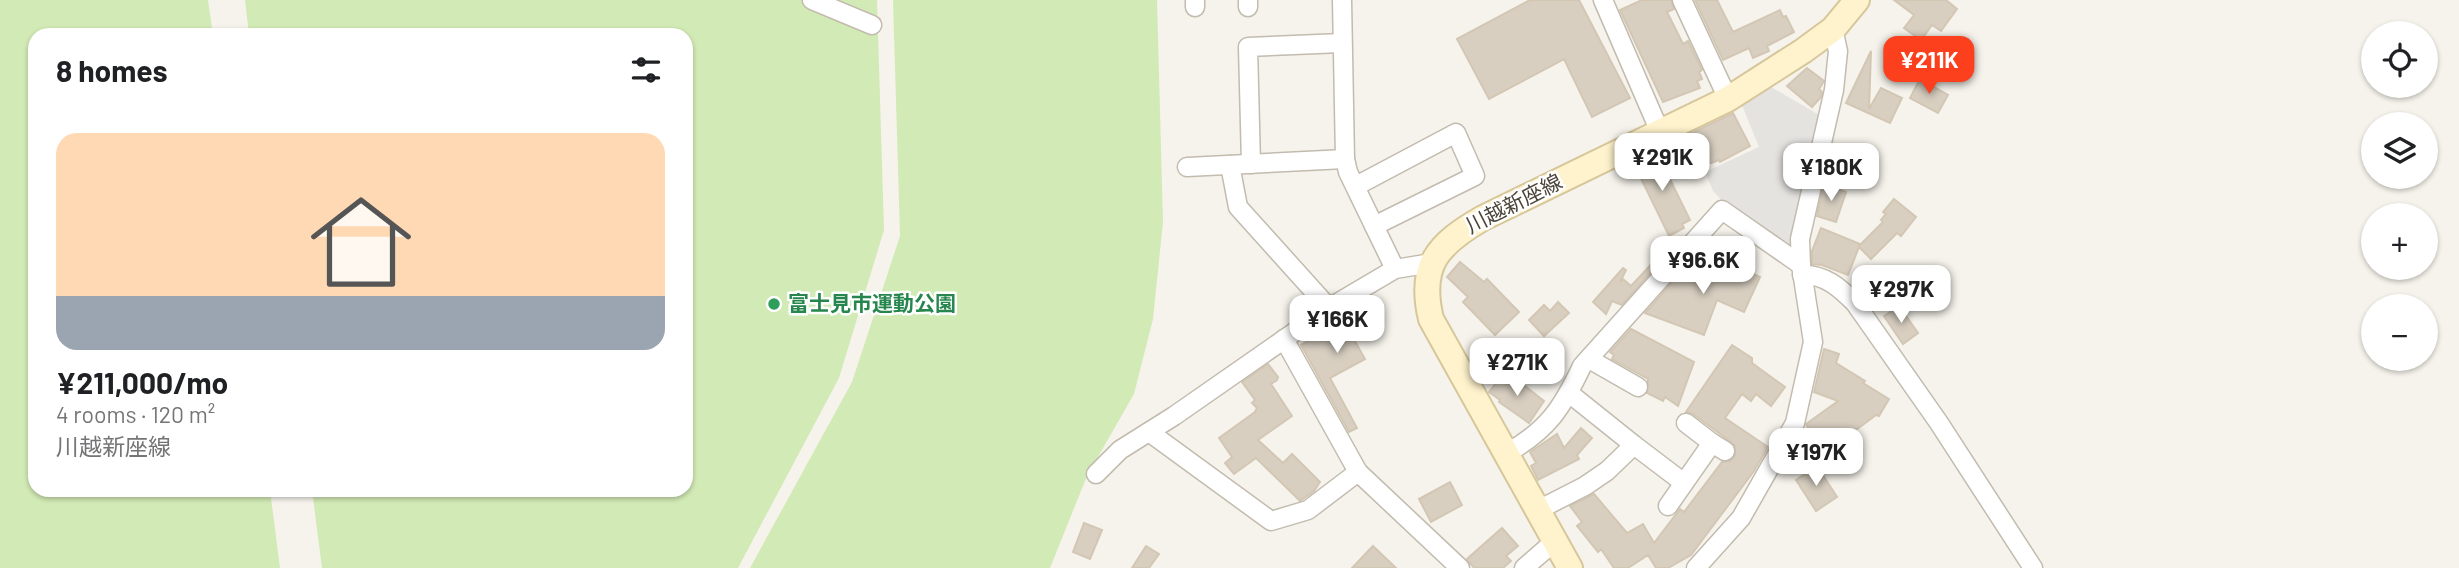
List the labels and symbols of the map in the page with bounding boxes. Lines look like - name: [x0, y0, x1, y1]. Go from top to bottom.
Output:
- pin: ¥211K: [1880, 36, 1978, 96]
- pin: ¥291K: [1613, 134, 1711, 193]
- pin: ¥180K: [1782, 144, 1880, 203]
- street label: 川越新座線: [1461, 168, 1566, 238]
- pin: ¥96.6K: [1646, 236, 1760, 296]
- pin: ¥297K: [1852, 266, 1950, 325]
- place label: 富士見市運動公園: [788, 290, 956, 315]
- marker: 富士見市運動公園: [766, 296, 782, 312]
- pin: ¥166K: [1288, 296, 1386, 355]
- pin: ¥271K: [1468, 338, 1566, 398]
- pin: ¥197K: [1767, 428, 1865, 488]

